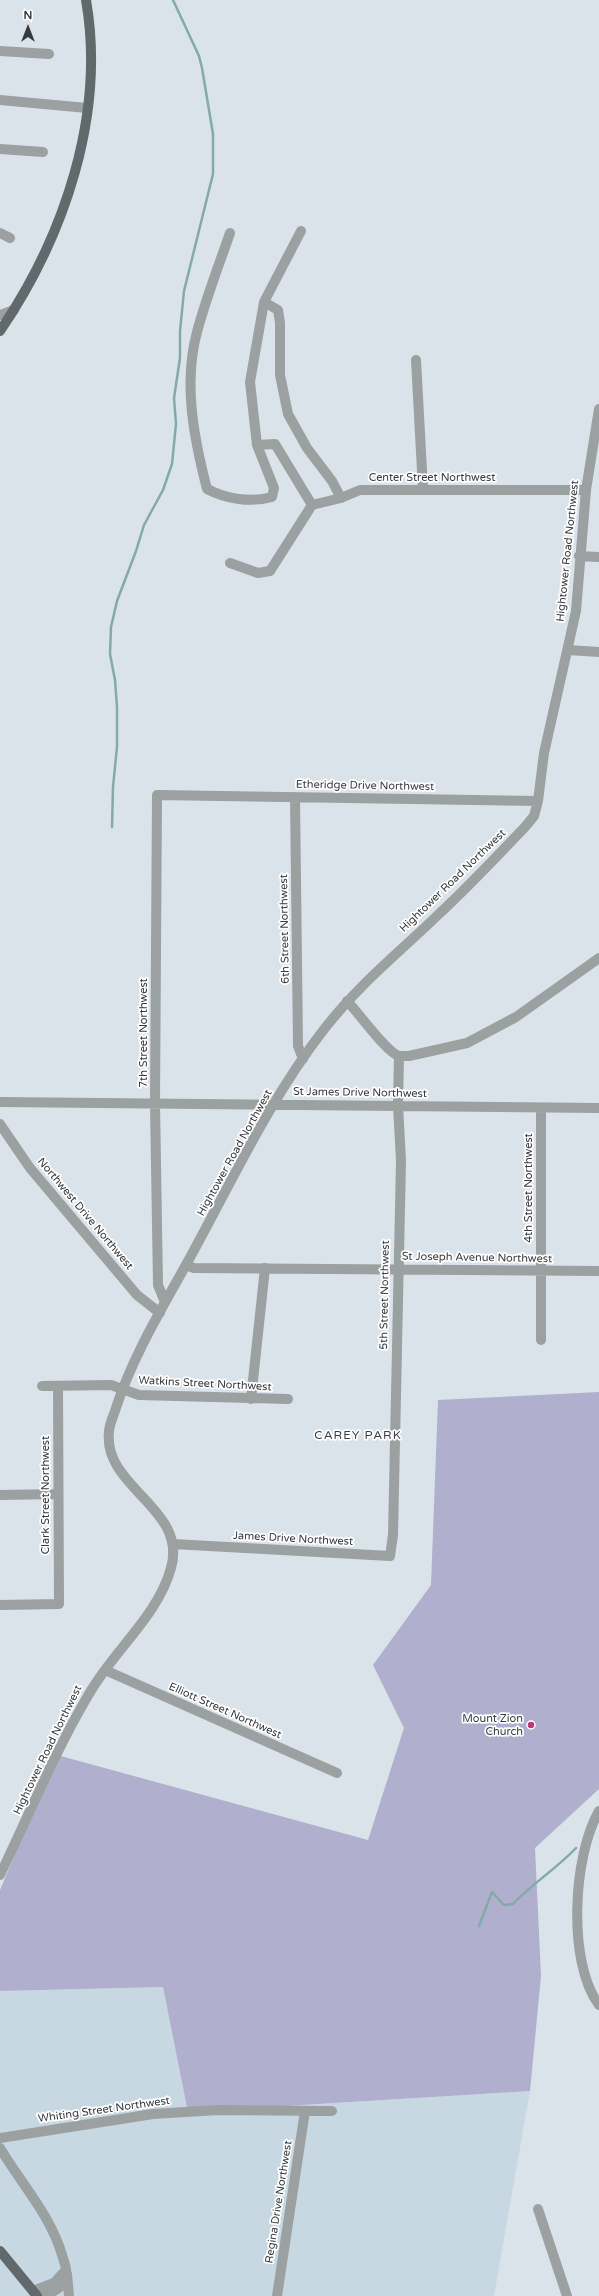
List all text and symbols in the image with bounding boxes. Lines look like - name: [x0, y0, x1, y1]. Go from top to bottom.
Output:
- north arrow: [8, 8, 48, 48]
- text: N: [24, 9, 32, 22]
- street label: Center Street Northwest: [369, 471, 495, 485]
- street label: Hightower Road Northwest: [554, 480, 582, 622]
- street label: Etheridge Drive Northwest: [296, 778, 434, 794]
- street label: Hightower Road Northwest: [397, 827, 509, 935]
- street label: 6th Street Northwest: [277, 874, 293, 984]
- street label: 7th Street Northwest: [137, 978, 151, 1088]
- street label: St James Drive Northwest: [293, 1085, 427, 1101]
- street label: Hightower Road Northwest: [195, 1088, 275, 1218]
- street label: 4th Street Northwest: [522, 1133, 536, 1243]
- street label: Northwest Drive Northwest: [34, 1155, 136, 1273]
- street label: 5th Street Northwest: [377, 1240, 393, 1350]
- street label: St Joseph Avenue Northwest: [402, 1250, 552, 1266]
- street label: Watkins Street Northwest: [138, 1374, 272, 1394]
- district label: CAREY PARK: [314, 1429, 402, 1443]
- street label: Clark Street Northwest: [39, 1436, 53, 1554]
- street label: James Drive Northwest: [233, 1529, 353, 1549]
- street label: Elliott Street Northwest: [167, 1680, 283, 1742]
- street label: Hightower Road Northwest: [11, 1683, 85, 1817]
- place label: Mount Zion Church: [462, 1712, 523, 1738]
- marker: Mount Zion Church: [526, 1720, 536, 1730]
- street label: Whiting Street Northwest: [37, 2094, 171, 2126]
- street label: Regina Drive Northwest: [263, 2140, 295, 2264]

